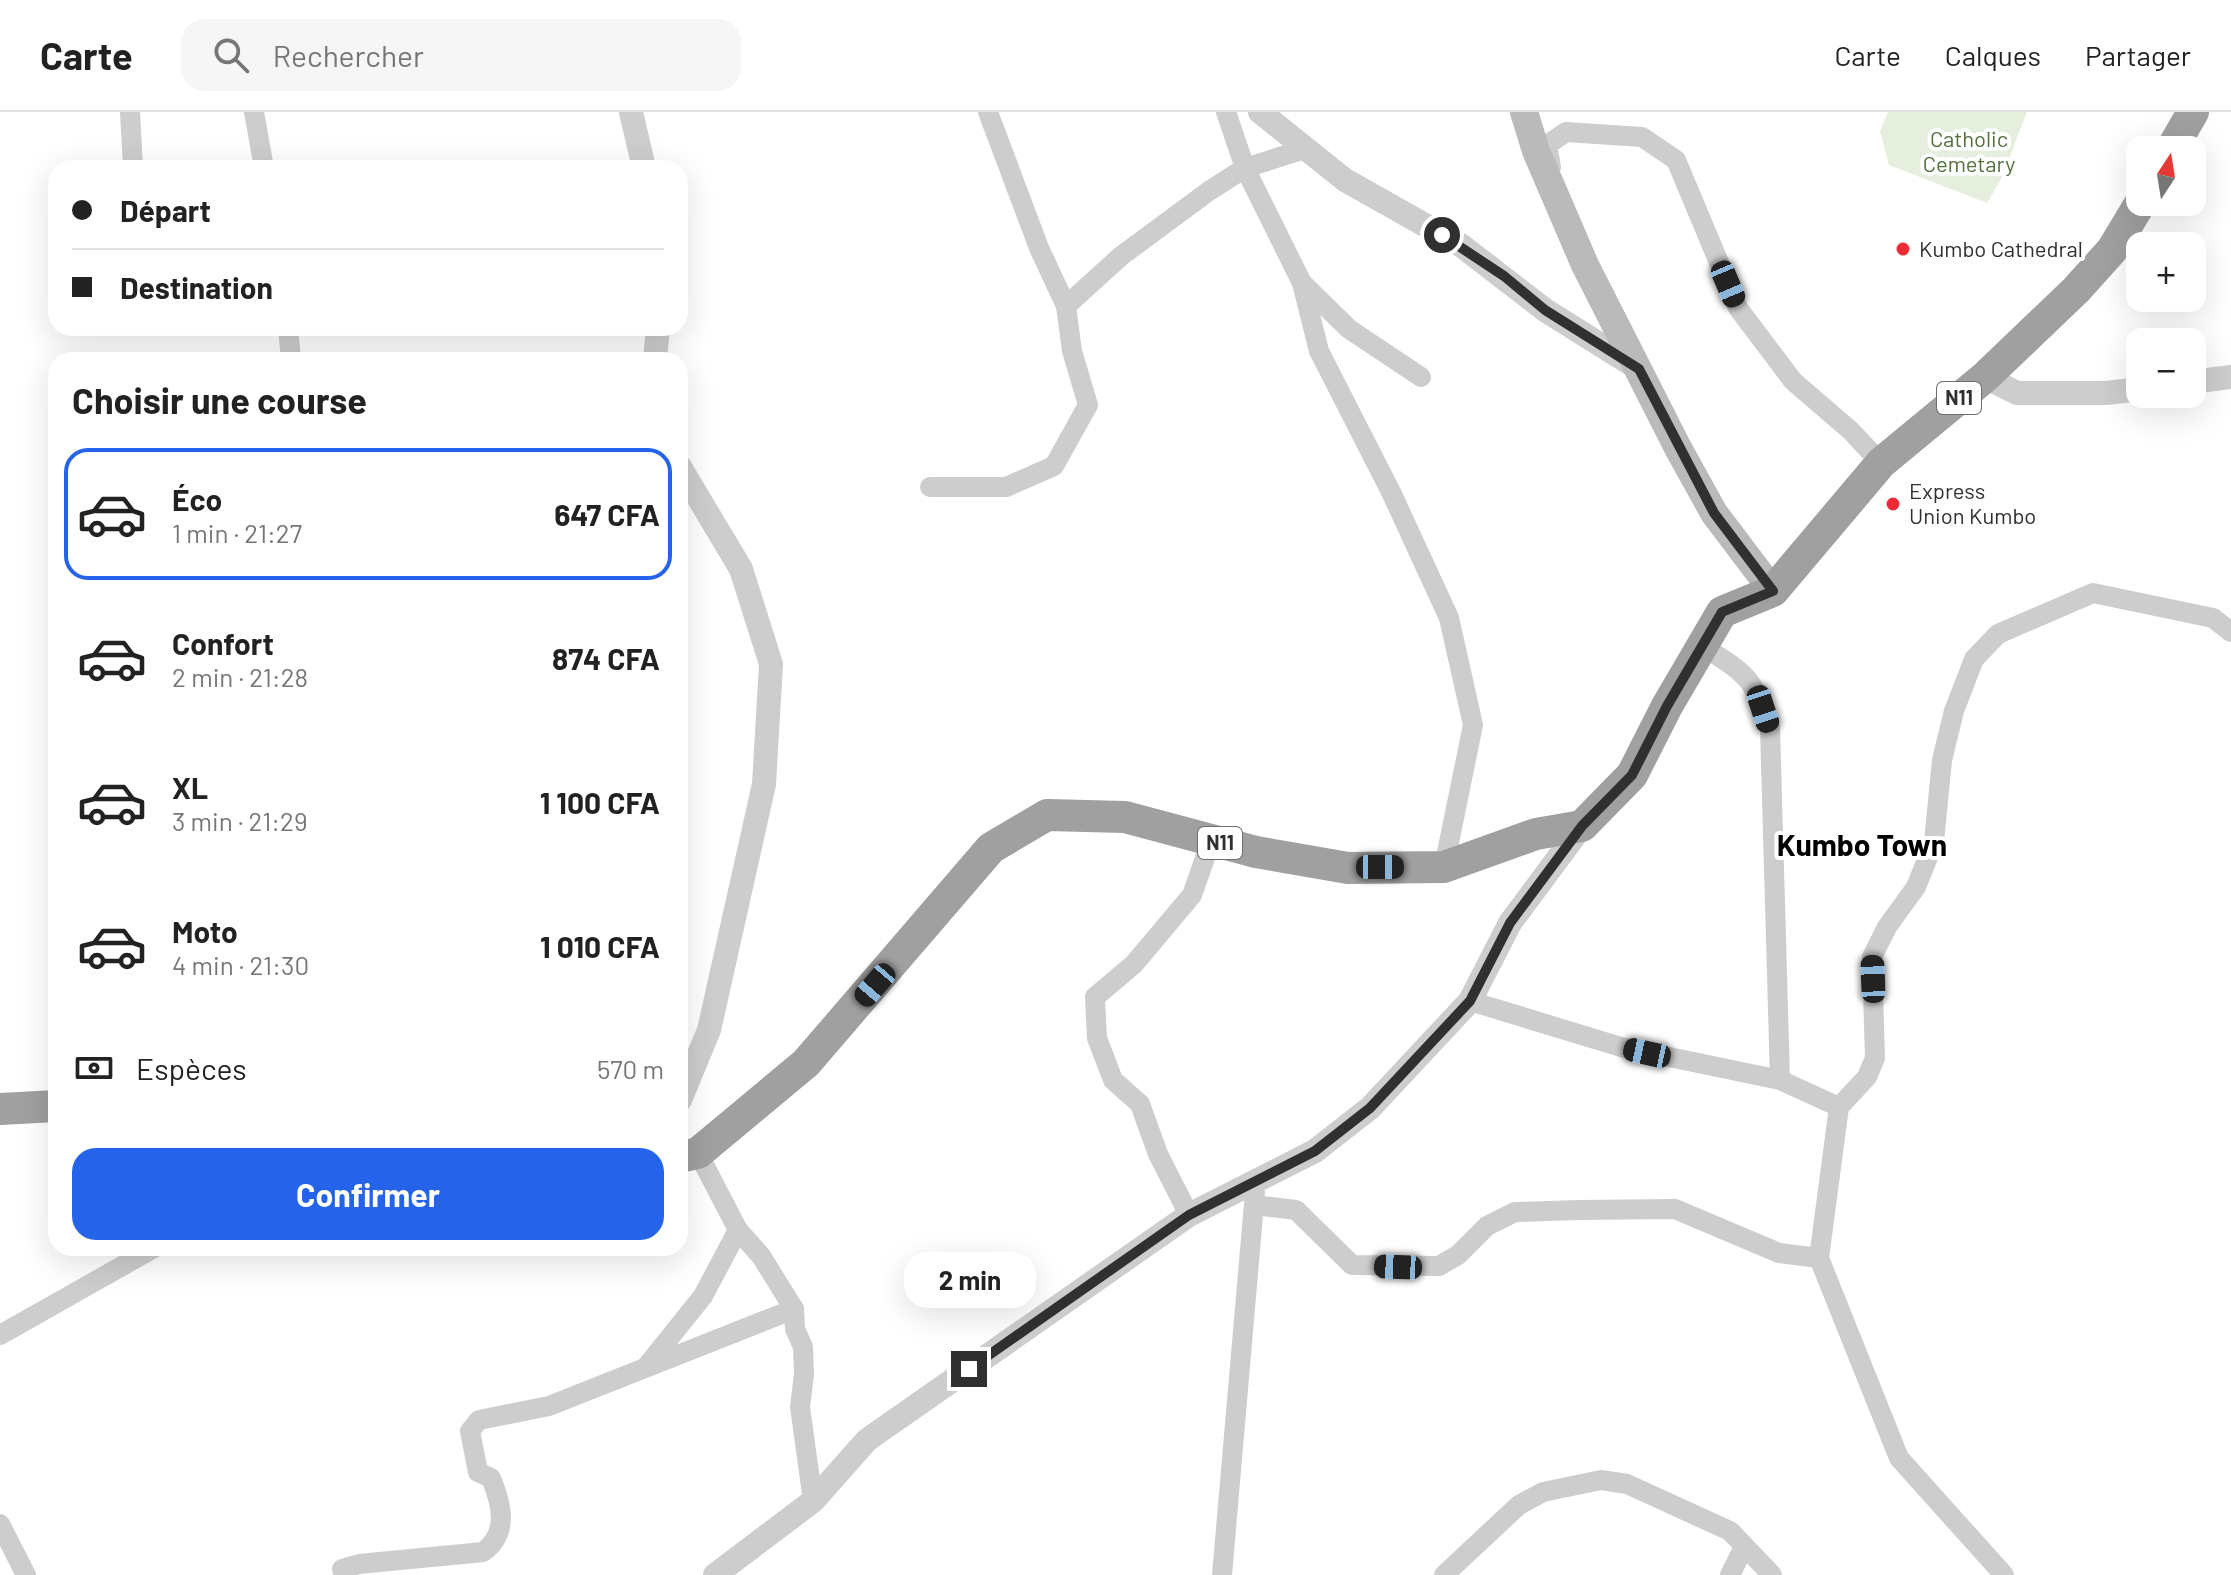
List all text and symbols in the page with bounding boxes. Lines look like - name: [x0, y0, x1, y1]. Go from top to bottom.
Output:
- search box: [181, 19, 741, 91]
- text: Carte: [40, 32, 133, 78]
- icon: search: [209, 33, 253, 77]
- text: Rechercher: [273, 37, 424, 73]
- text: Carte: [1834, 38, 1901, 72]
- text: Calques: [1945, 38, 2041, 72]
- text: Partager: [2085, 38, 2191, 72]
- park label: Catholic Cemetary: [1923, 125, 2015, 176]
- north arrow: [2126, 136, 2206, 216]
- map controls: [2126, 136, 2206, 408]
- text: Départ: [120, 192, 211, 228]
- route start: [1424, 217, 1460, 253]
- button: +: [2126, 232, 2206, 312]
- place label: Kumbo Cathedral: [1919, 235, 2083, 261]
- marker: Kumbo Cathedral: [1894, 240, 1912, 258]
- car: [1708, 257, 1748, 311]
- text: Destination: [120, 269, 273, 305]
- button: −: [2126, 328, 2206, 408]
- text: Choisir une course: [72, 378, 367, 421]
- road number: N11: [1937, 382, 1981, 414]
- place label: Express Union Kumbo: [1909, 477, 2036, 528]
- icon: car: [76, 478, 148, 550]
- text: Éco: [172, 481, 222, 517]
- marker: Express Union Kumbo: [1884, 495, 1902, 513]
- text: 647 CFA: [554, 496, 660, 532]
- text: 1 min · 21:27: [172, 517, 302, 548]
- icon: car: [76, 622, 148, 694]
- text: Confort: [172, 625, 274, 661]
- text: 874 CFA: [552, 640, 660, 676]
- text: 2 min · 21:28: [172, 661, 308, 692]
- car: [1744, 682, 1782, 736]
- icon: car: [76, 766, 148, 838]
- text: XL: [172, 769, 208, 805]
- text: 1 100 CFA: [540, 784, 660, 820]
- text: 3 min · 21:29: [172, 805, 308, 836]
- district label: Kumbo Town: [1777, 826, 1947, 862]
- road number: N11: [1198, 827, 1242, 859]
- car: [1356, 855, 1404, 879]
- icon: car: [76, 910, 148, 982]
- text: Moto: [172, 913, 238, 949]
- text: 1 010 CFA: [540, 928, 660, 964]
- text: 4 min · 21:30: [172, 949, 309, 980]
- car: [1860, 955, 1886, 1003]
- car: [850, 959, 900, 1011]
- car: [1621, 1036, 1673, 1070]
- icon: cash: [72, 1046, 116, 1090]
- text: Espèces: [136, 1050, 247, 1086]
- text: 570 m: [597, 1053, 664, 1084]
- button: Confirmer: [72, 1148, 664, 1240]
- callout: 2 min: [903, 1253, 1035, 1309]
- car: [1374, 1254, 1422, 1280]
- text: 2 min: [939, 1264, 1001, 1295]
- route end: [951, 1351, 987, 1387]

